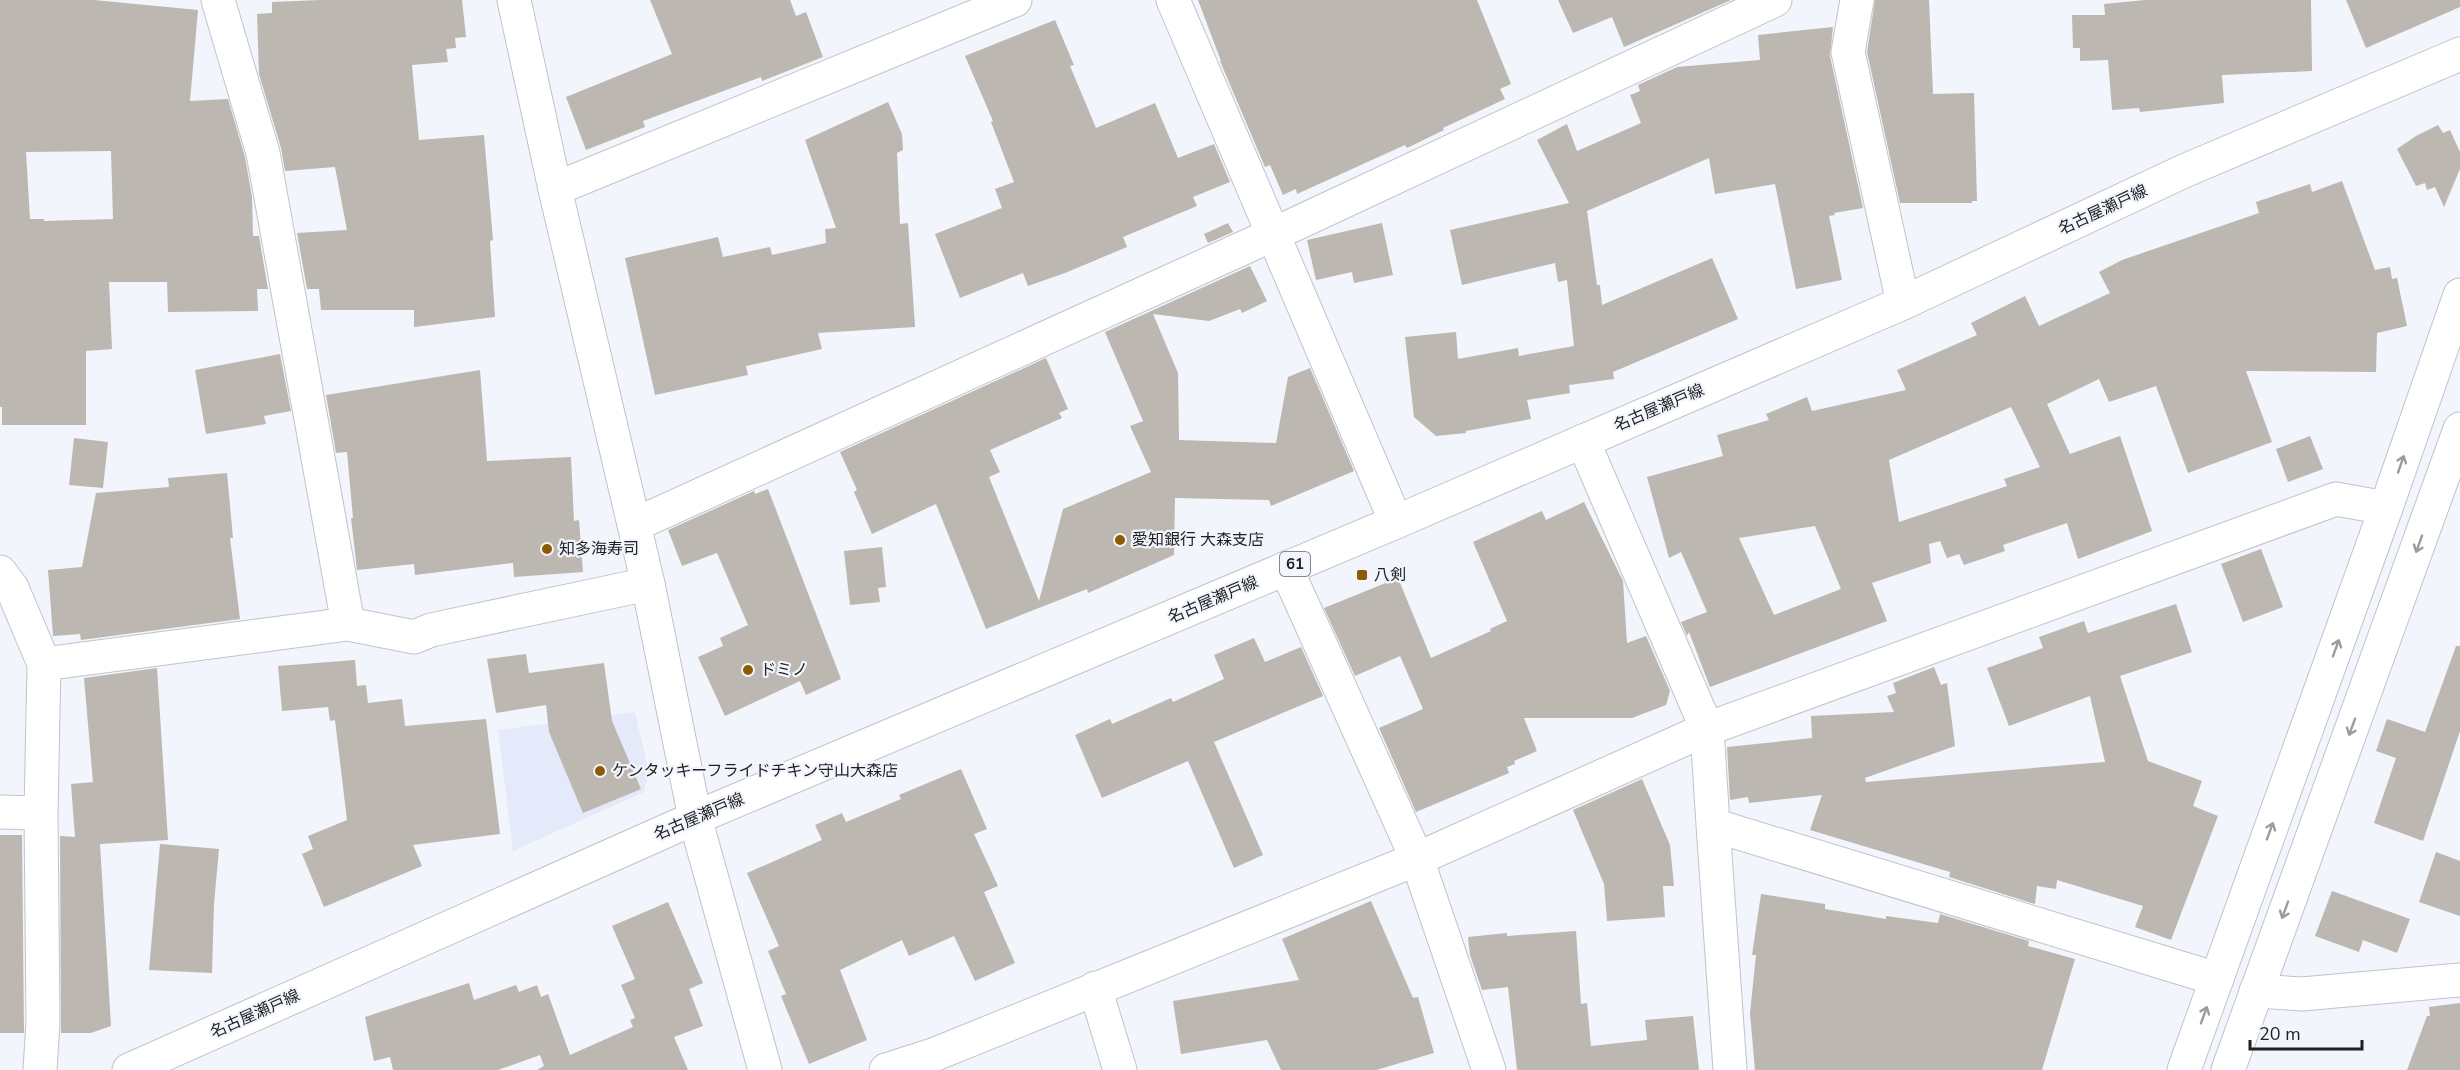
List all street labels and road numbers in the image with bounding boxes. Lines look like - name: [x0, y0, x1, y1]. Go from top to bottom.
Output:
- street label: 名古屋瀬戸線: [2055, 180, 2151, 240]
- street label: 名古屋瀬戸線: [1611, 379, 1707, 437]
- road number: 61: [1280, 552, 1310, 576]
- street label: 名古屋瀬戸線: [1165, 571, 1261, 629]
- street label: 名古屋瀬戸線: [651, 788, 747, 846]
- street label: 名古屋瀬戸線: [207, 984, 303, 1044]

